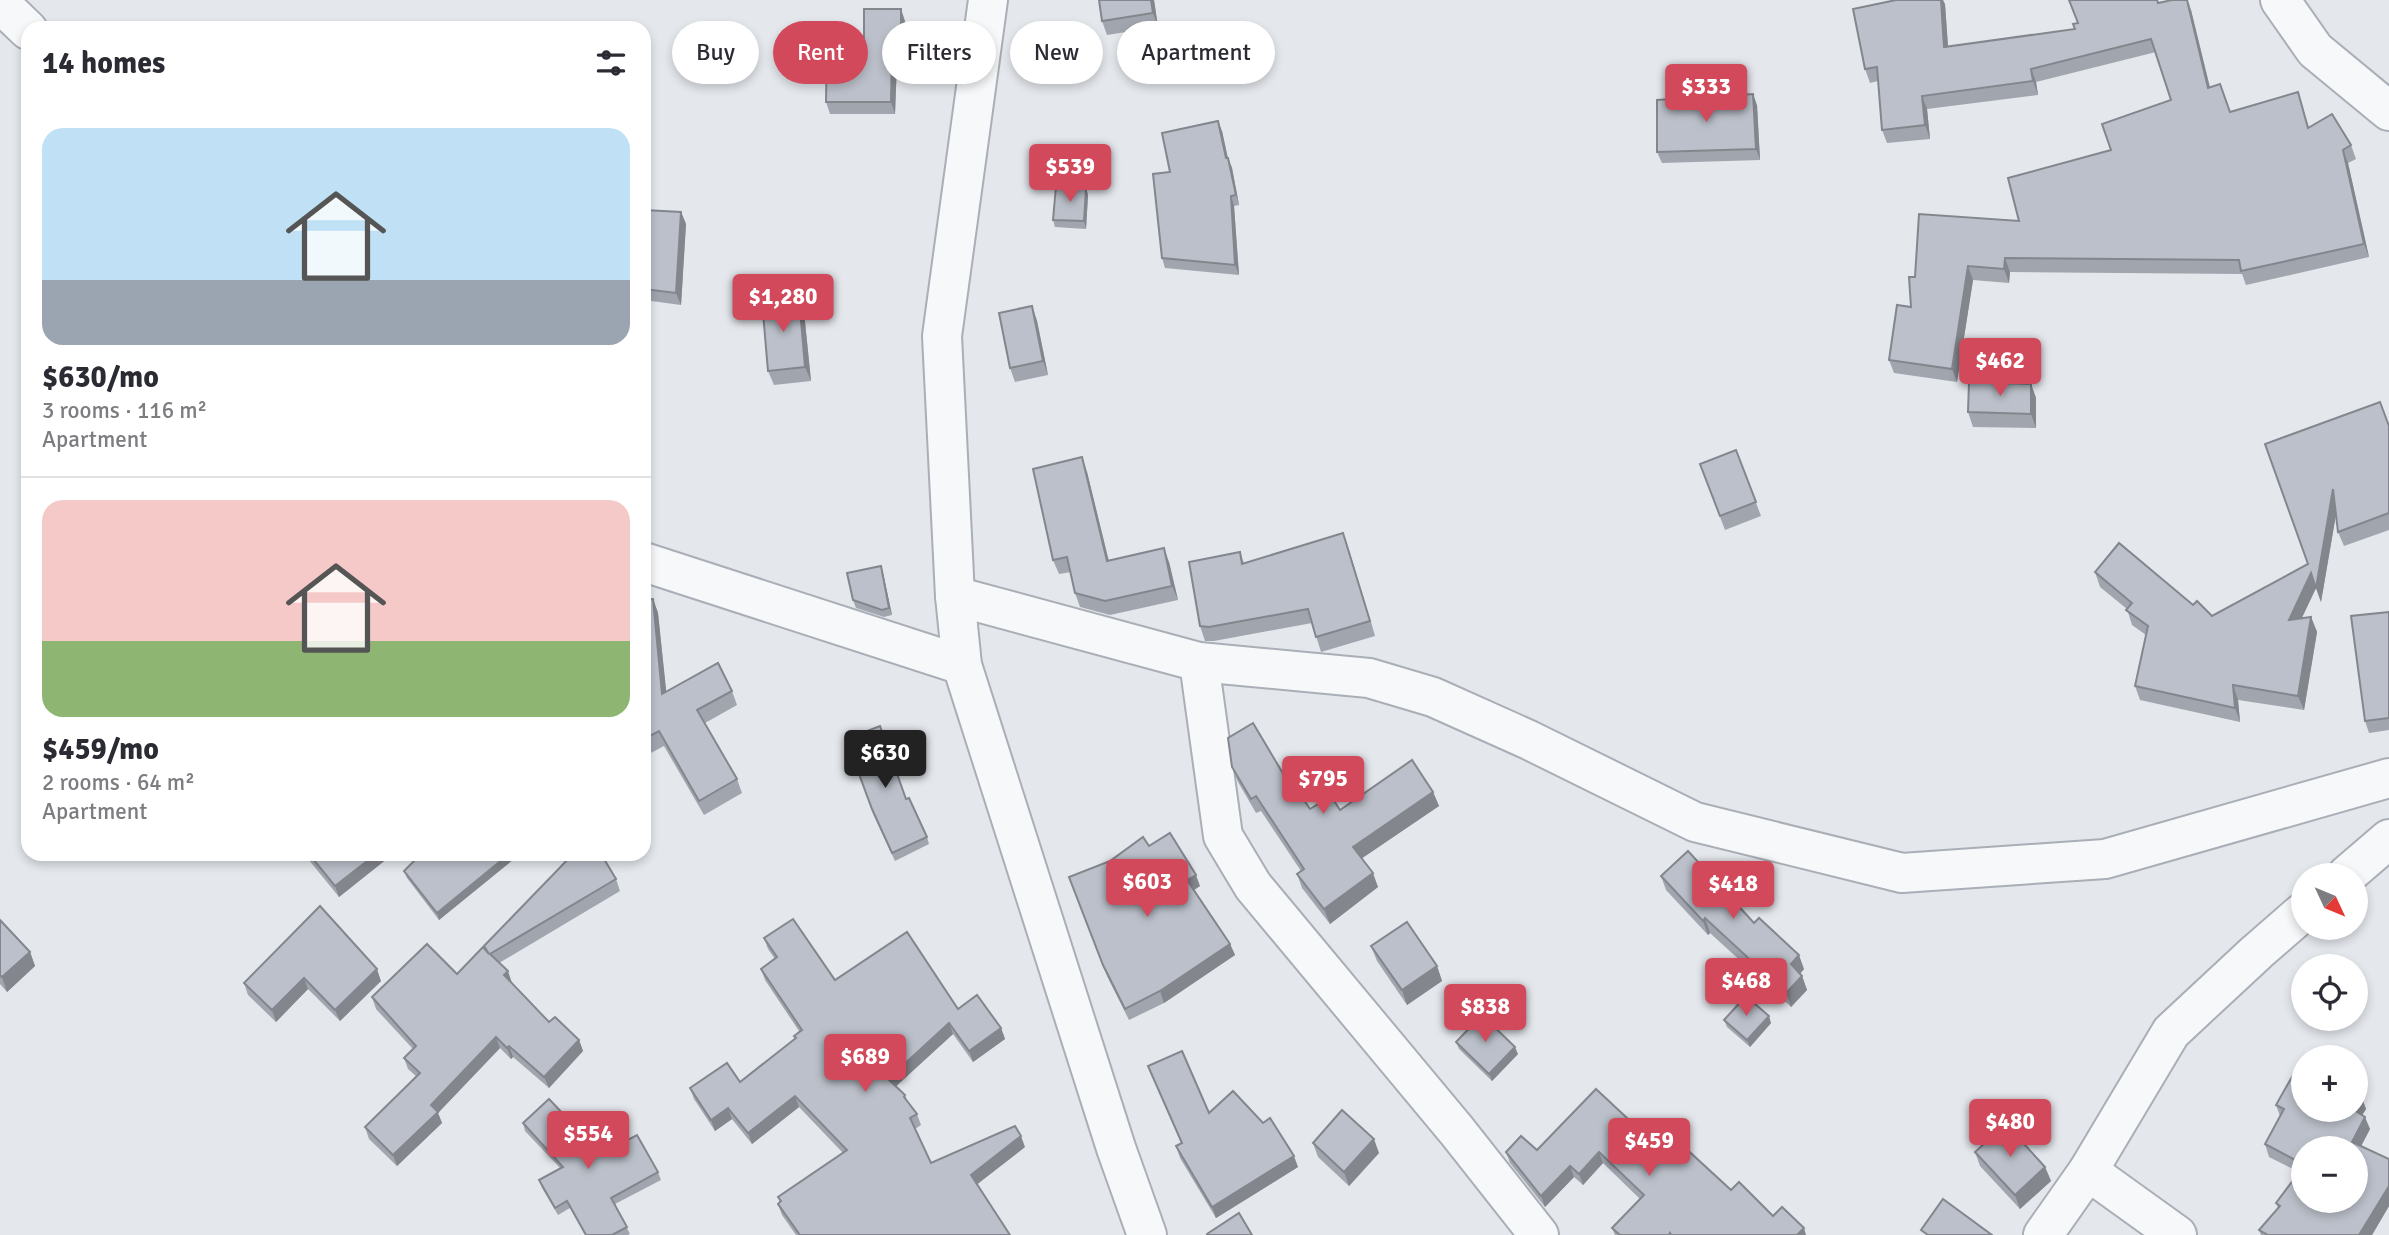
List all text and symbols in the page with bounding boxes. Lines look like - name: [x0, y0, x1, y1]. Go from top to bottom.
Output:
- chip: Buy: [672, 21, 759, 84]
- chip: Rent: [773, 21, 868, 84]
- chip: Filters: [882, 21, 996, 84]
- chip: New: [1010, 21, 1103, 84]
- chip: Apartment: [1117, 21, 1275, 84]
- icon: filters: [592, 44, 630, 82]
- text: 14 homes: [42, 45, 165, 82]
- pin: $333: [1665, 64, 1747, 124]
- text: $333: [1681, 72, 1731, 101]
- pin: $539: [1029, 144, 1111, 204]
- text: $539: [1045, 152, 1095, 181]
- icon: home: [273, 173, 399, 299]
- pin: $1,280: [726, 274, 840, 334]
- text: $1,280: [749, 282, 817, 311]
- pin: $462: [1959, 338, 2041, 398]
- text: $462: [1975, 346, 2025, 375]
- text: $630/mo: [42, 359, 159, 396]
- text: 3 rooms · 116 m²: [42, 396, 207, 425]
- text: Apartment: [42, 425, 147, 454]
- icon: home: [273, 545, 399, 671]
- pin: $630: [844, 730, 926, 790]
- text: $459/mo: [42, 731, 159, 768]
- text: $630: [860, 738, 910, 767]
- pin: $795: [1282, 756, 1364, 816]
- text: $795: [1298, 764, 1348, 793]
- text: 2 rooms · 64 m²: [42, 768, 195, 797]
- text: Apartment: [42, 797, 147, 826]
- pin: $603: [1106, 860, 1188, 919]
- pin: $418: [1692, 862, 1774, 921]
- north arrow: [2291, 863, 2368, 940]
- map controls: [2291, 863, 2368, 1213]
- text: $603: [1122, 867, 1172, 896]
- text: $418: [1708, 869, 1758, 898]
- button: locate: [2291, 954, 2368, 1031]
- pin: $468: [1705, 958, 1787, 1018]
- text: $468: [1721, 966, 1771, 995]
- pin: $838: [1444, 984, 1526, 1044]
- text: $838: [1460, 992, 1510, 1021]
- pin: $689: [824, 1034, 906, 1094]
- text: $689: [840, 1042, 890, 1071]
- button: +: [2291, 1045, 2368, 1122]
- pin: $480: [1969, 1100, 2051, 1159]
- text: $480: [1985, 1107, 2035, 1136]
- pin: $554: [547, 1112, 629, 1171]
- pin: $459: [1608, 1118, 1690, 1178]
- text: $554: [563, 1119, 613, 1148]
- text: $459: [1624, 1126, 1674, 1155]
- button: −: [2291, 1136, 2368, 1213]

